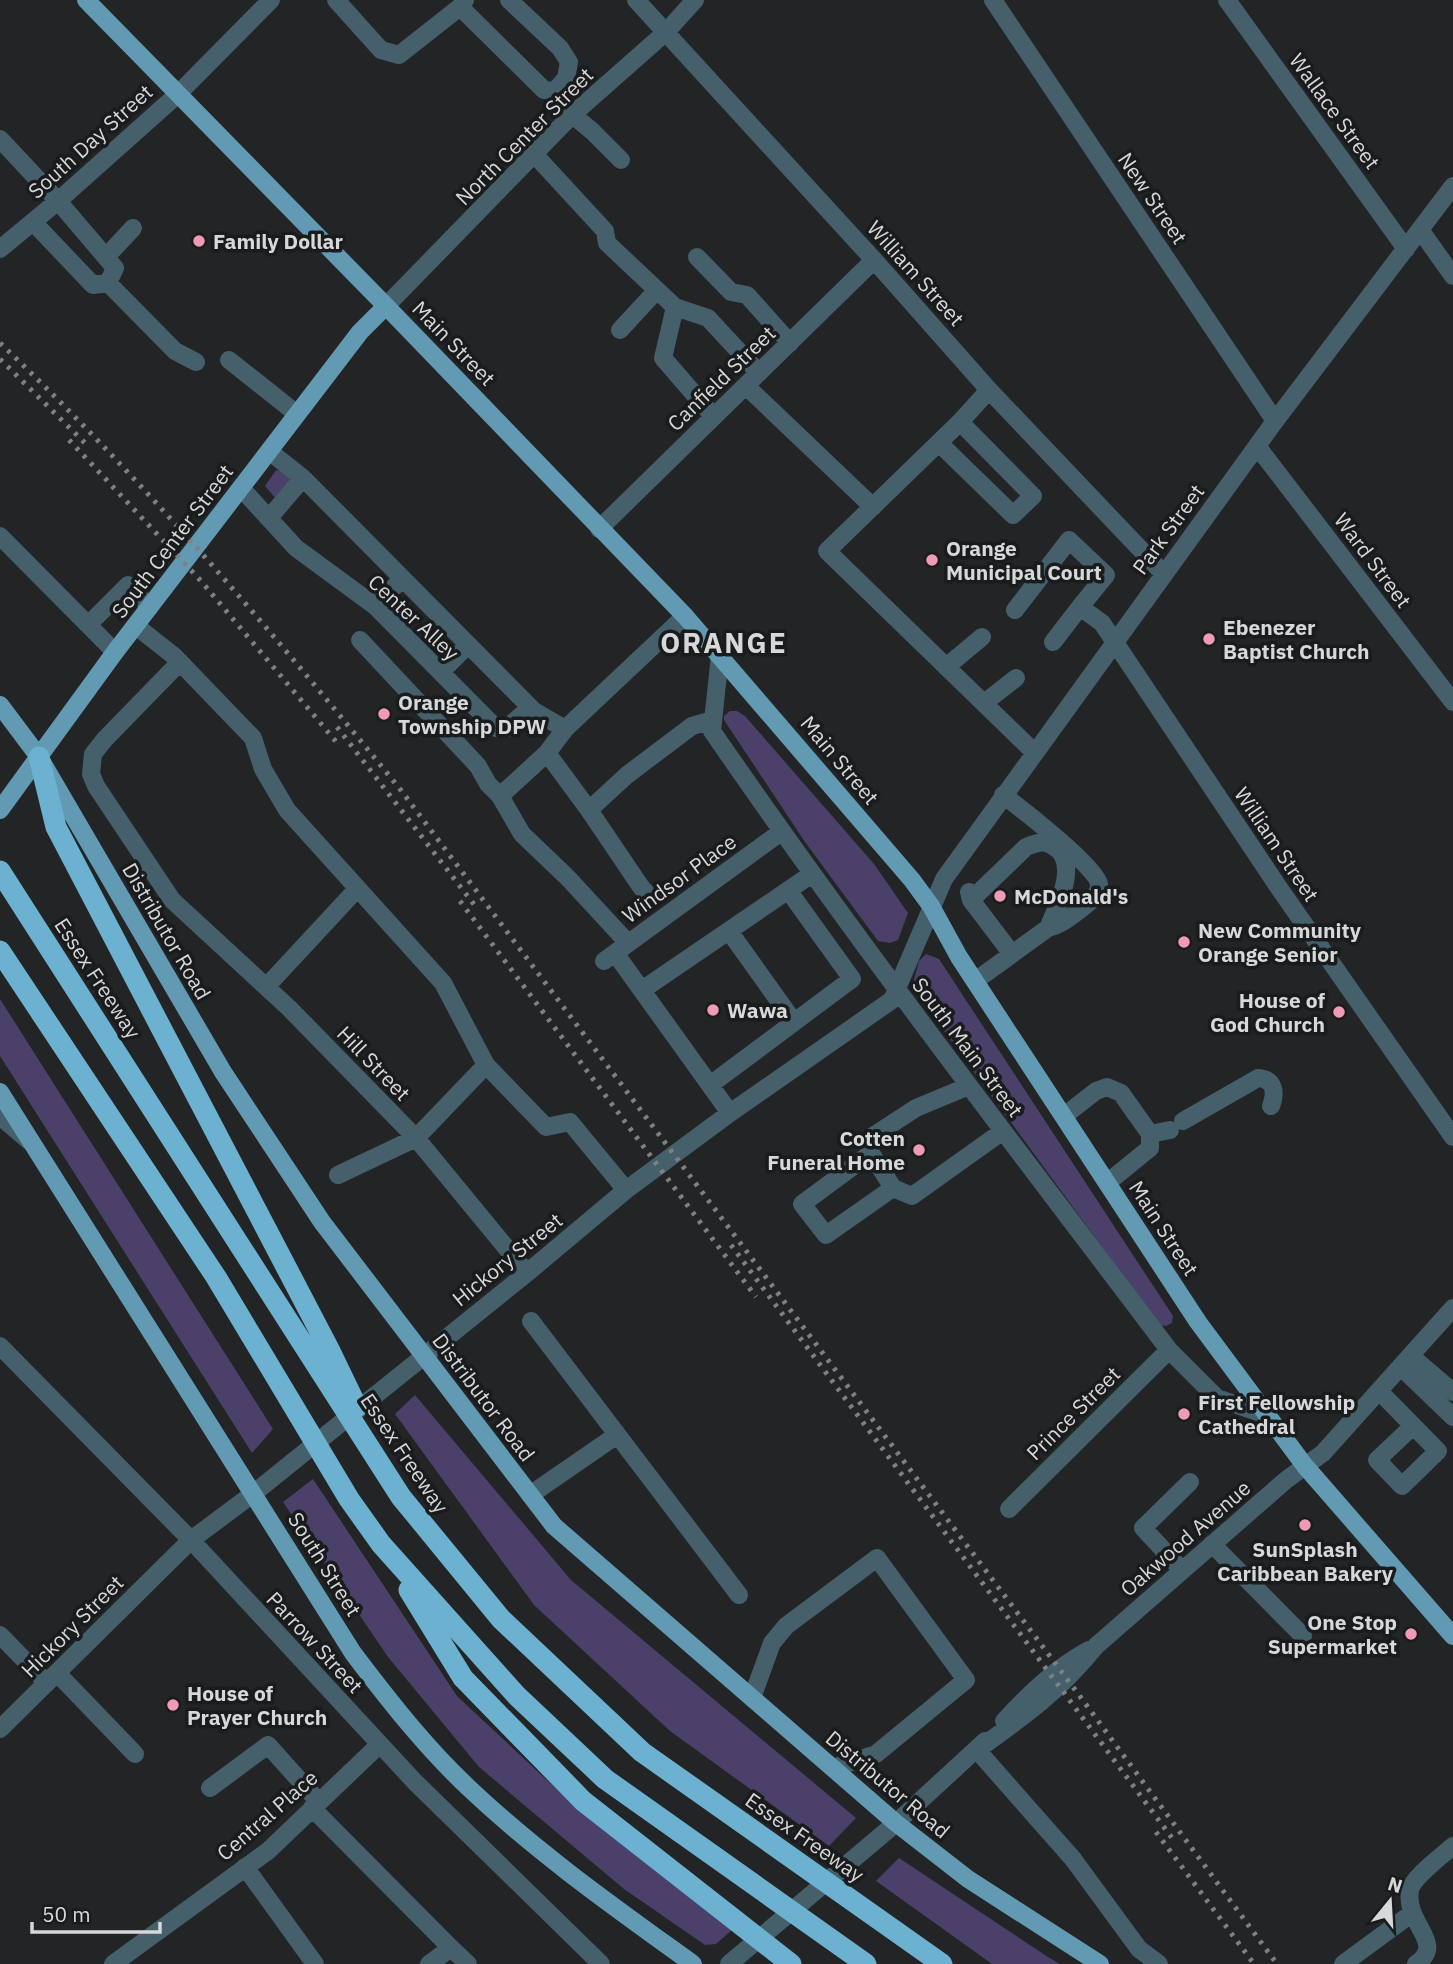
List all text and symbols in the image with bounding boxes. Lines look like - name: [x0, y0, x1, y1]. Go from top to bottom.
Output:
- street label: Wallace Street: [1283, 47, 1387, 175]
- street label: North Center Street: [449, 61, 599, 211]
- street label: South Day Street: [22, 78, 158, 204]
- street label: New Street: [1112, 147, 1194, 249]
- street label: William Street: [861, 214, 971, 332]
- place label: Family Dollar: [213, 227, 344, 255]
- marker: Family Dollar: [191, 233, 207, 249]
- street label: Main Street: [406, 294, 502, 392]
- street label: Canfield Street: [661, 319, 781, 437]
- street label: South Center Street: [105, 458, 239, 624]
- street label: Park Street: [1126, 478, 1210, 580]
- street label: Ward Street: [1328, 507, 1418, 613]
- place label: Orange Municipal Court: [946, 534, 1102, 586]
- marker: Orange Municipal Court: [924, 552, 940, 568]
- street label: Center Alley: [363, 568, 466, 667]
- place label: Ebenezer Baptist Church: [1223, 613, 1370, 665]
- district label: ORANGE: [660, 624, 788, 661]
- marker: Ebenezer Baptist Church: [1201, 631, 1217, 647]
- place label: Orange Township DPW: [398, 688, 546, 740]
- marker: Orange Township DPW: [376, 706, 392, 722]
- street label: Main Street: [795, 710, 885, 810]
- street label: William Street: [1228, 781, 1326, 907]
- street label: Windsor Place: [616, 827, 742, 929]
- street label: Distributor Road: [116, 857, 218, 1005]
- place label: McDonald's: [1014, 882, 1128, 910]
- marker: McDonald's: [992, 888, 1008, 904]
- street label: Essex Freeway: [48, 912, 148, 1044]
- place label: New Community Orange Senior: [1198, 916, 1362, 968]
- marker: New Community Orange Senior: [1176, 934, 1192, 950]
- street label: South Main Street: [906, 971, 1030, 1123]
- place label: House of God Church: [1210, 986, 1325, 1038]
- place label: Wawa: [727, 996, 788, 1024]
- marker: Wawa: [705, 1002, 721, 1018]
- marker: House of God Church: [1331, 1004, 1347, 1020]
- street label: Hill Street: [331, 1019, 417, 1107]
- place label: Cotten Funeral Home: [767, 1124, 905, 1176]
- marker: Cotten Funeral Home: [911, 1142, 927, 1158]
- street label: Main Street: [1123, 1175, 1205, 1281]
- street label: Hickory Street: [446, 1206, 568, 1312]
- street label: Distributor Road: [427, 1327, 541, 1467]
- street label: Prince Street: [1020, 1360, 1126, 1466]
- street label: Essex Freeway: [355, 1388, 456, 1519]
- place label: First Fellowship Cathedral: [1198, 1388, 1355, 1440]
- marker: First Fellowship Cathedral: [1176, 1406, 1192, 1422]
- street label: Oakwood Avenue: [1114, 1474, 1256, 1602]
- street label: South Street: [282, 1507, 368, 1621]
- marker: SunSplash Caribbean Bakery: [1297, 1517, 1313, 1533]
- place label: SunSplash Caribbean Bakery: [1217, 1535, 1394, 1587]
- street label: Hickory Street: [15, 1569, 129, 1683]
- street label: Parrow Street: [261, 1585, 369, 1699]
- place label: One Stop Supermarket: [1268, 1608, 1397, 1660]
- marker: One Stop Supermarket: [1403, 1626, 1419, 1642]
- place label: House of Prayer Church: [187, 1679, 327, 1731]
- marker: House of Prayer Church: [165, 1697, 181, 1713]
- street label: Distributor Road: [820, 1724, 956, 1844]
- street label: Central Place: [211, 1763, 323, 1867]
- street label: Essex Freeway: [740, 1786, 870, 1889]
- north arrow: [1355, 1866, 1425, 1936]
- text: N: [1385, 1871, 1406, 1898]
- scale bar: [32, 1890, 159, 1934]
- text: 50 m: [42, 1900, 91, 1928]

